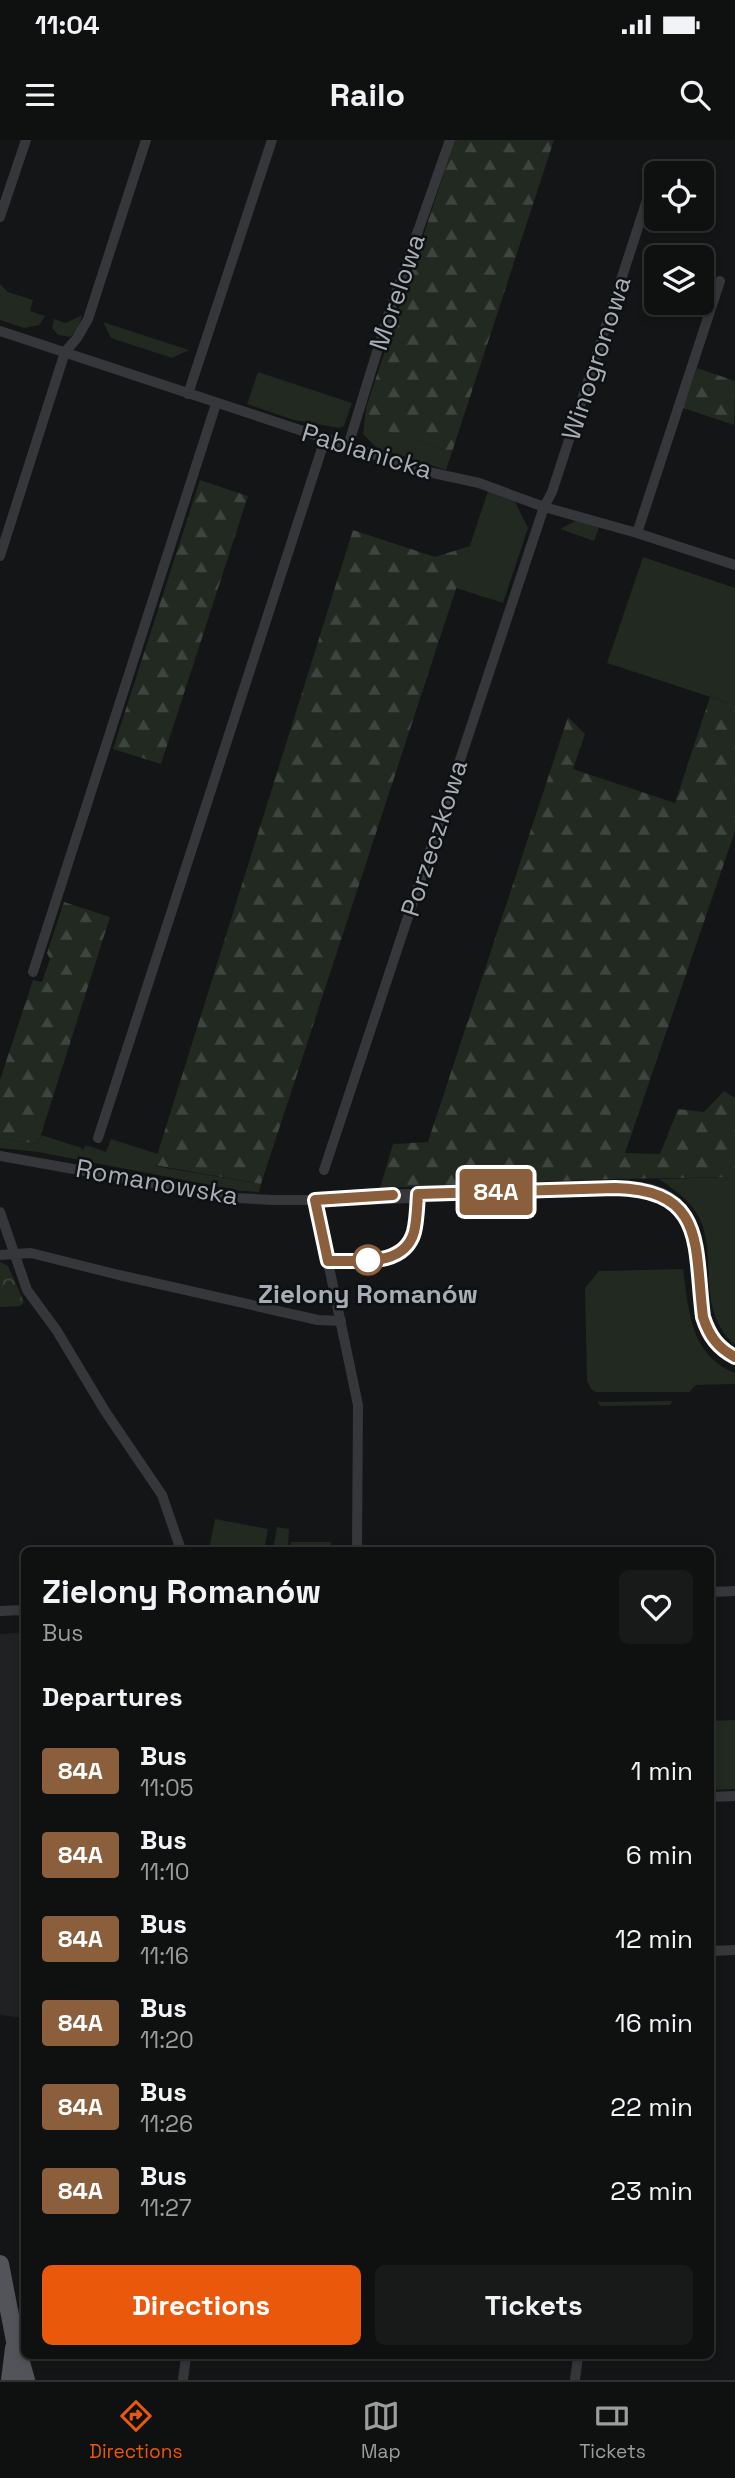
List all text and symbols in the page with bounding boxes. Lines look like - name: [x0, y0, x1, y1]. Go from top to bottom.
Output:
- text: 11:04: [35, 8, 100, 42]
- text: Railo: [330, 75, 405, 115]
- icon: menu: [21, 76, 59, 114]
- icon: search: [676, 76, 714, 114]
- map controls: [644, 161, 714, 315]
- button: locate: [644, 161, 714, 231]
- street label: Morelowa: [361, 229, 433, 355]
- button: layers: [644, 245, 714, 315]
- street label: Winogronowa: [553, 272, 639, 444]
- street label: Pabianicka: [298, 415, 436, 487]
- street label: Porzeczkowa: [393, 755, 475, 921]
- street label: Romanowska: [73, 1151, 241, 1213]
- line badge: 84A: [456, 1169, 536, 1215]
- text: 84A: [474, 1176, 518, 1207]
- marker: Zielony Romanów: [353, 1245, 383, 1275]
- place label: Zielony Romanów: [258, 1277, 478, 1311]
- button: heart: [619, 1570, 693, 1644]
- text: Zielony Romanów: [42, 1571, 321, 1613]
- text: Bus: [42, 1618, 83, 1648]
- text: Departures: [42, 1680, 183, 1714]
- text: Bus: [140, 1739, 187, 1773]
- text: 1 min: [631, 1754, 693, 1788]
- text: 84A: [58, 1755, 103, 1786]
- text: 11:05: [140, 1773, 194, 1803]
- text: Bus: [140, 1823, 187, 1857]
- text: 6 min: [626, 1838, 693, 1872]
- text: 84A: [58, 1839, 103, 1870]
- text: 11:10: [140, 1857, 189, 1887]
- text: Bus: [140, 1907, 187, 1941]
- text: 12 min: [615, 1922, 693, 1956]
- text: 84A: [58, 1923, 103, 1954]
- text: 11:16: [140, 1941, 189, 1971]
- text: Bus: [140, 1991, 187, 2025]
- text: 16 min: [615, 2006, 693, 2040]
- text: 84A: [58, 2007, 103, 2038]
- text: 11:20: [140, 2025, 194, 2055]
- text: Bus: [140, 2075, 187, 2109]
- text: 22 min: [610, 2090, 693, 2124]
- text: 84A: [58, 2091, 103, 2122]
- text: 11:26: [140, 2109, 193, 2139]
- text: Bus: [140, 2159, 187, 2193]
- text: 23 min: [610, 2174, 693, 2208]
- text: 84A: [58, 2175, 103, 2206]
- text: 11:27: [140, 2193, 192, 2223]
- button: Directions: [42, 2265, 361, 2345]
- button: Tickets: [375, 2265, 693, 2345]
- tab: Directions: [89, 2397, 182, 2464]
- tab: Map: [361, 2397, 401, 2464]
- tab: Tickets: [579, 2397, 646, 2464]

